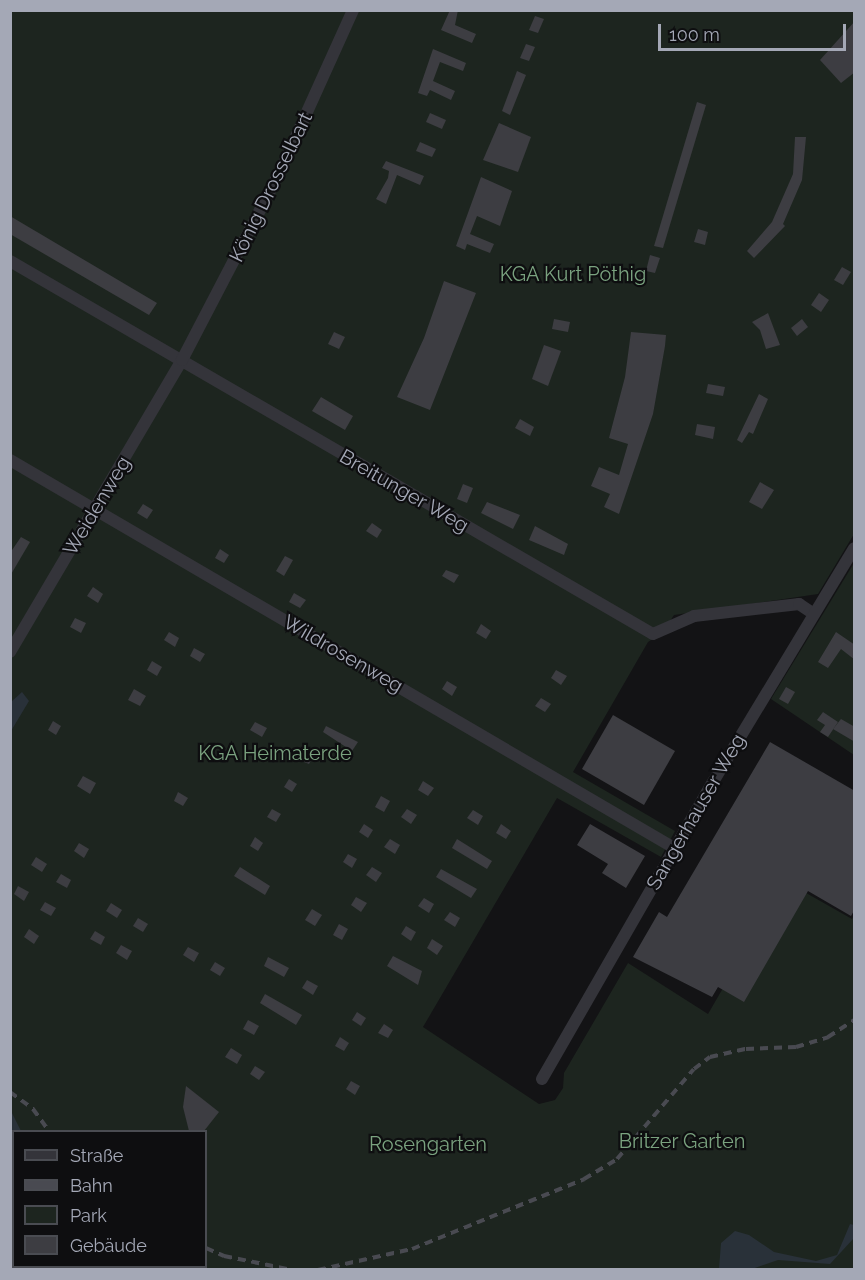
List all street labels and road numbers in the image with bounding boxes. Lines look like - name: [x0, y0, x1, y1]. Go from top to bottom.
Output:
- street label: König Drosselbart: [224, 108, 318, 266]
- street label: Breitunger Weg: [335, 444, 473, 538]
- street label: Weidenweg: [58, 452, 136, 560]
- street label: Wildrosenweg: [279, 610, 407, 698]
- street label: Sangerhauser Weg: [641, 729, 751, 895]

